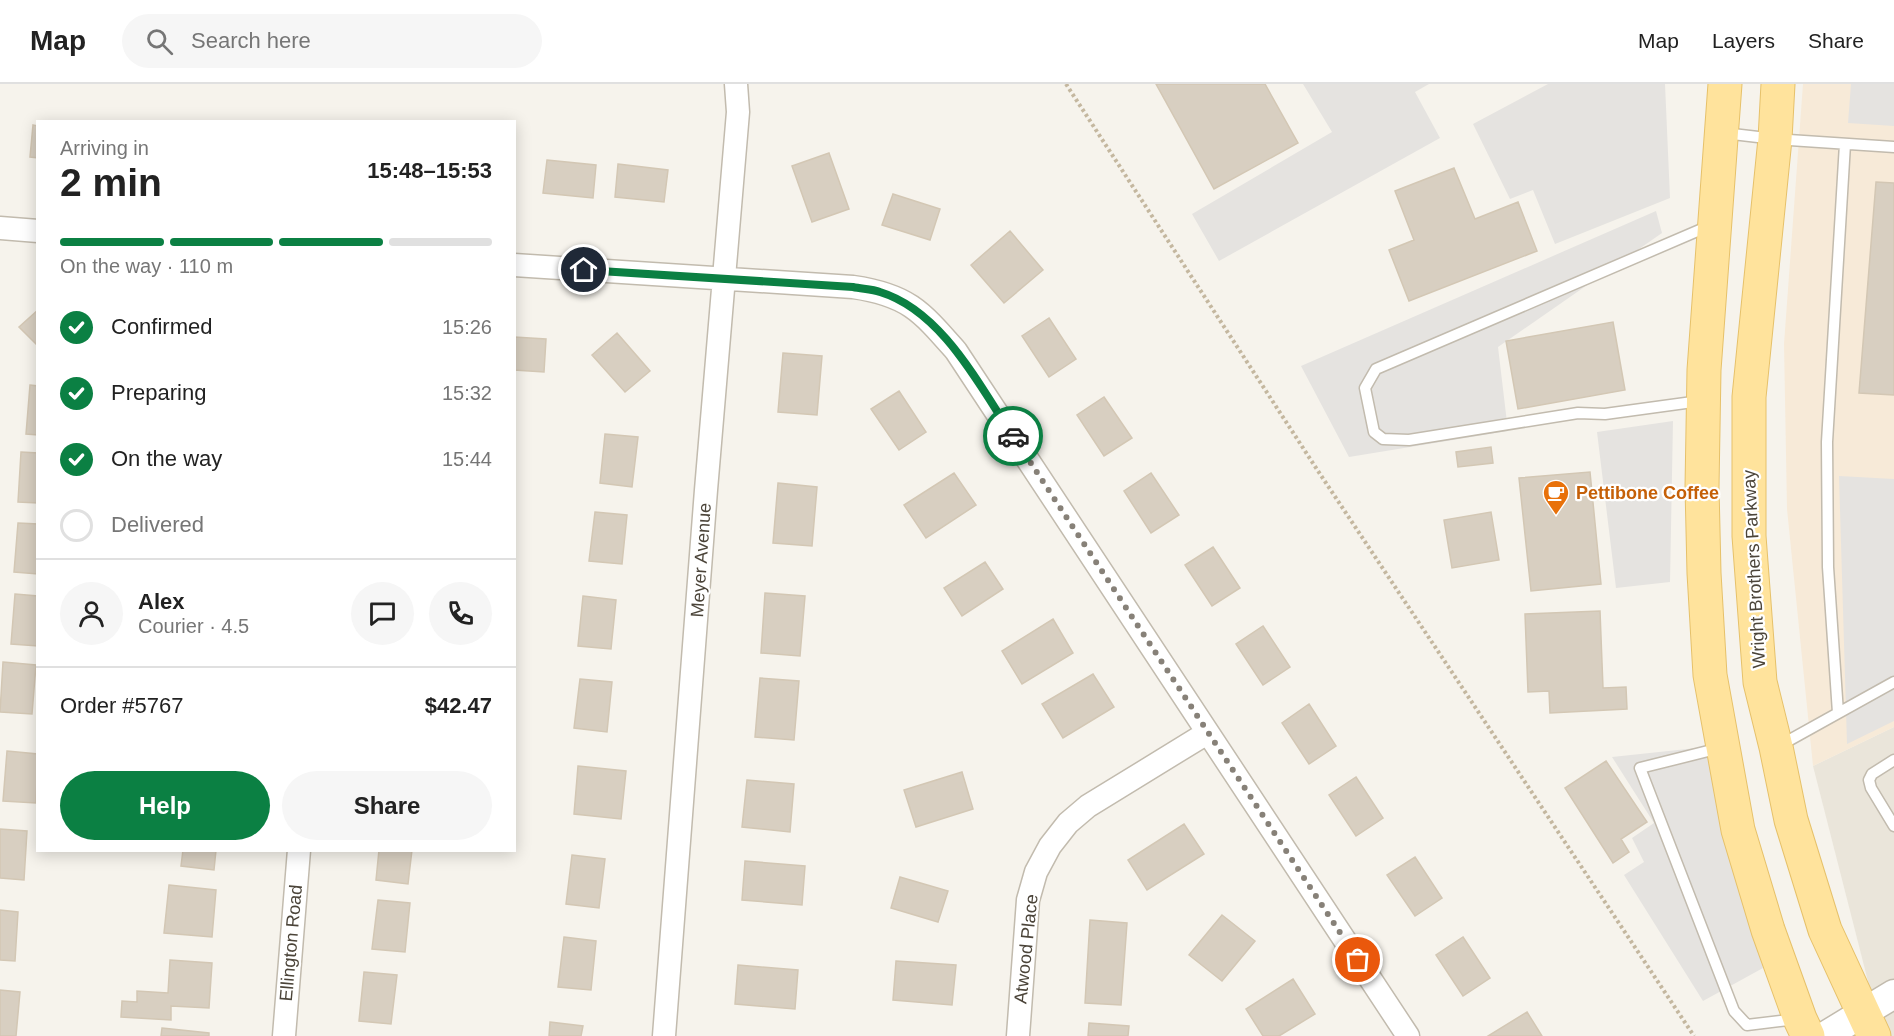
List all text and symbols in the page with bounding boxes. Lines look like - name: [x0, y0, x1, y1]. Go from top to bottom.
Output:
- search box: [122, 14, 542, 68]
- text: Map: [30, 25, 86, 56]
- icon: search: [143, 25, 176, 58]
- text: Search here: [191, 28, 311, 53]
- text: Map: [1638, 29, 1679, 52]
- text: Layers: [1712, 29, 1775, 52]
- text: Share: [1808, 29, 1864, 52]
- text: Arriving in: [60, 137, 149, 159]
- text: 15:48–15:53: [367, 158, 492, 183]
- text: 2 min: [60, 161, 162, 204]
- pin: [558, 244, 609, 295]
- icon: home: [567, 253, 600, 286]
- text: On the way · 110 m: [60, 255, 233, 277]
- icon: check: [60, 311, 93, 344]
- text: Confirmed: [111, 314, 212, 339]
- text: 15:26: [442, 316, 492, 338]
- icon: check: [60, 377, 93, 410]
- text: Preparing: [111, 380, 206, 405]
- text: 15:32: [442, 382, 492, 404]
- courier: [983, 406, 1043, 466]
- icon: car: [997, 420, 1030, 453]
- icon: check: [60, 443, 93, 476]
- text: On the way: [111, 446, 222, 471]
- text: 15:44: [442, 448, 492, 470]
- street label: Wright Brothers Parkway: [1739, 469, 1769, 669]
- cafe icon: Pettibone Coffee: [1541, 478, 1571, 516]
- place label: Pettibone Coffee: [1576, 483, 1719, 503]
- street label: Meyer Avenue: [687, 502, 715, 618]
- text: Delivered: [111, 512, 204, 537]
- button: person: [60, 582, 123, 645]
- button: chat: [351, 582, 414, 645]
- button: phone: [429, 582, 492, 645]
- text: Alex: [138, 589, 184, 614]
- text: Courier · 4.5: [138, 615, 249, 637]
- text: Order #5767: [60, 693, 184, 718]
- text: $42.47: [425, 693, 492, 718]
- button: Help: [60, 771, 270, 840]
- button: Share: [282, 771, 492, 840]
- street label: Ellington Road: [276, 884, 306, 1002]
- street label: Atwood Place: [1010, 893, 1042, 1005]
- pin: [1332, 934, 1383, 985]
- icon: bag: [1341, 943, 1374, 976]

